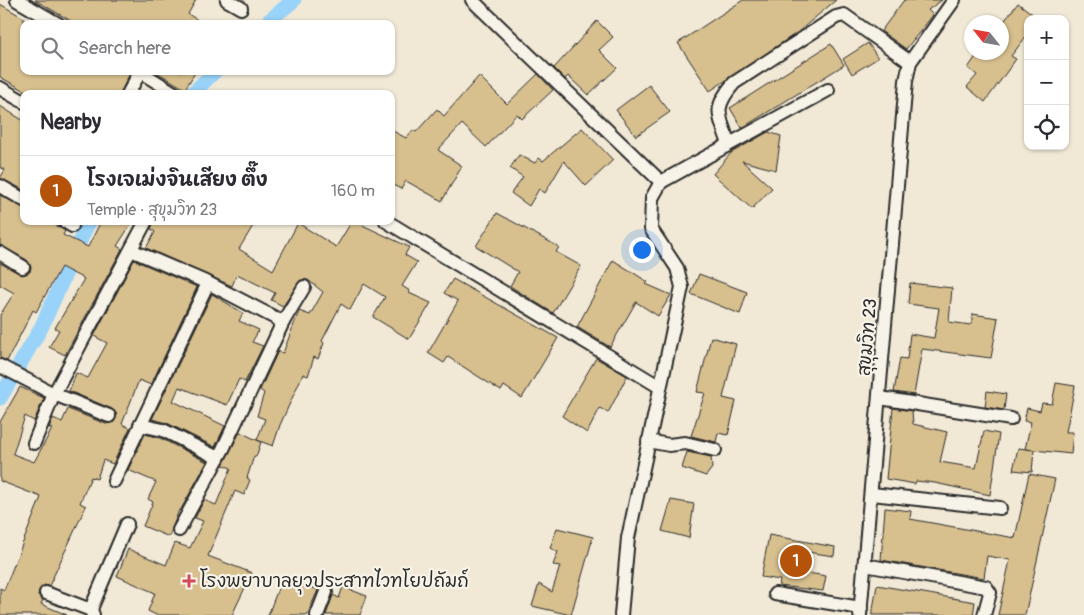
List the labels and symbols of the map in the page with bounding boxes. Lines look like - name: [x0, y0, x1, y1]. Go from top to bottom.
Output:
- north arrow: [964, 15, 1009, 60]
- your location: [629, 237, 655, 263]
- street label: สุขุมวิท 23: [853, 297, 884, 377]
- pin: 1: [780, 542, 812, 580]
- place label: โรงพยาบาลยุวประสาทไวทโยปถัมถ์: [200, 568, 469, 595]
- marker: โรงพยาบาลยุวประสาทไวทโยปถัมถ์: [182, 574, 196, 588]

